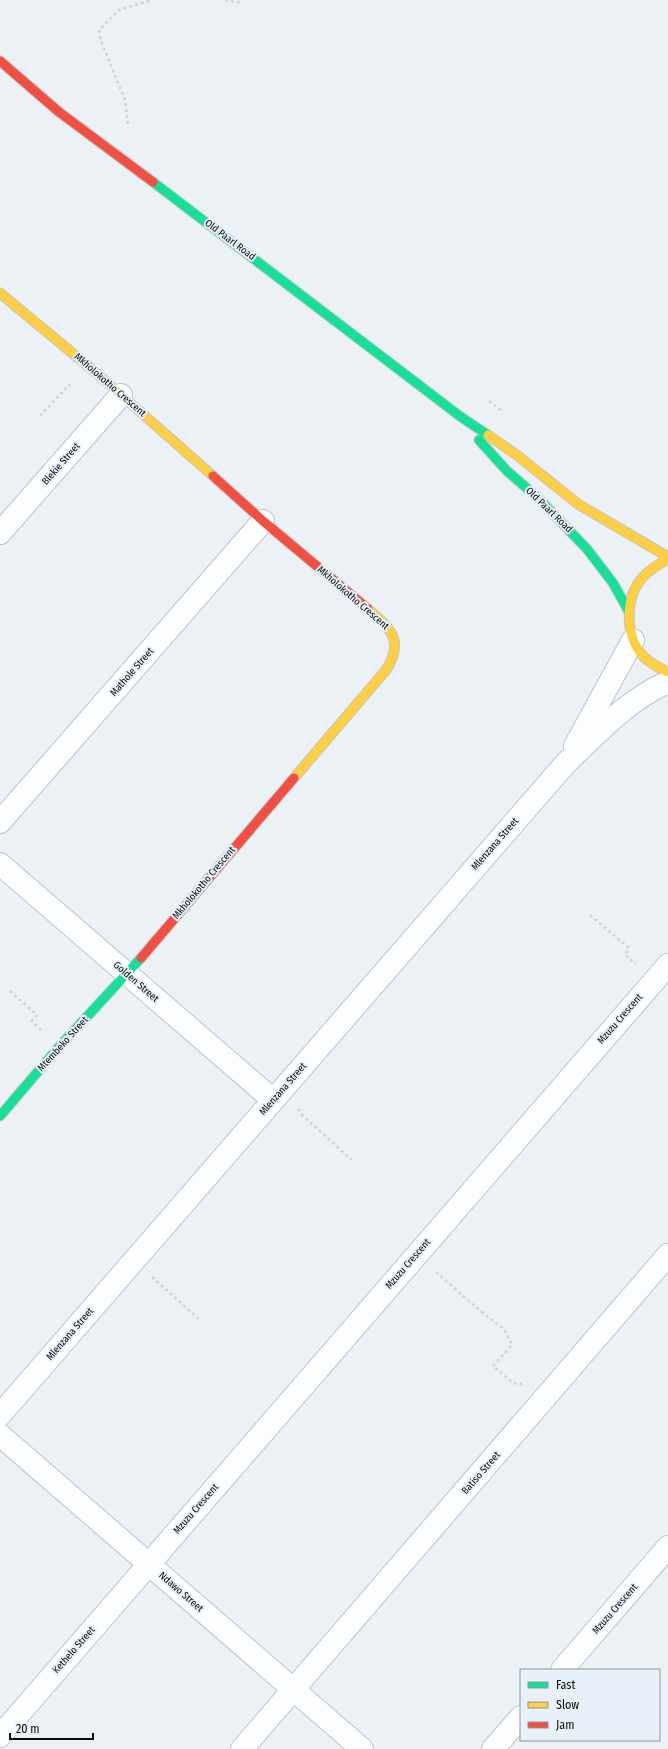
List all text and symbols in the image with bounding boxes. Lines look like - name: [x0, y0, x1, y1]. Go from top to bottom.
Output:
- street label: Old Paarl Road: [202, 217, 258, 263]
- street label: Mkholokotho Crescent: [72, 351, 149, 420]
- street label: Blekie Street: [39, 440, 83, 488]
- street label: Old Paarl Road: [523, 485, 575, 535]
- street label: Mkholokotho Crescent: [315, 564, 392, 633]
- street label: Mathole Street: [108, 645, 157, 699]
- street label: Mlenzana Street: [469, 815, 522, 873]
- street label: Mkholokotho Crescent: [170, 844, 238, 922]
- street label: Golden Street: [111, 959, 162, 1005]
- street label: Mzuzu Crescent: [595, 991, 646, 1047]
- street label: Mtembeko Street: [35, 1013, 91, 1074]
- street label: Mlenzana Street: [257, 1060, 310, 1118]
- street label: Mzuzu Crescent: [383, 1236, 434, 1292]
- street label: Mlenzana Street: [44, 1305, 97, 1363]
- street label: Batiso Street: [459, 1449, 503, 1497]
- street label: Mzuzu Crescent: [171, 1481, 222, 1537]
- street label: Ndawo Street: [156, 1569, 206, 1615]
- street label: Mzuzu Crescent: [590, 1581, 641, 1637]
- street label: Kethelo Street: [50, 1623, 98, 1676]
- legend: [520, 1669, 660, 1741]
- text: Fast: [556, 1678, 575, 1692]
- text: Slow: [556, 1698, 579, 1712]
- scale bar: [10, 1715, 93, 1741]
- text: Jam: [556, 1718, 574, 1732]
- text: 20 m: [16, 1722, 40, 1736]

